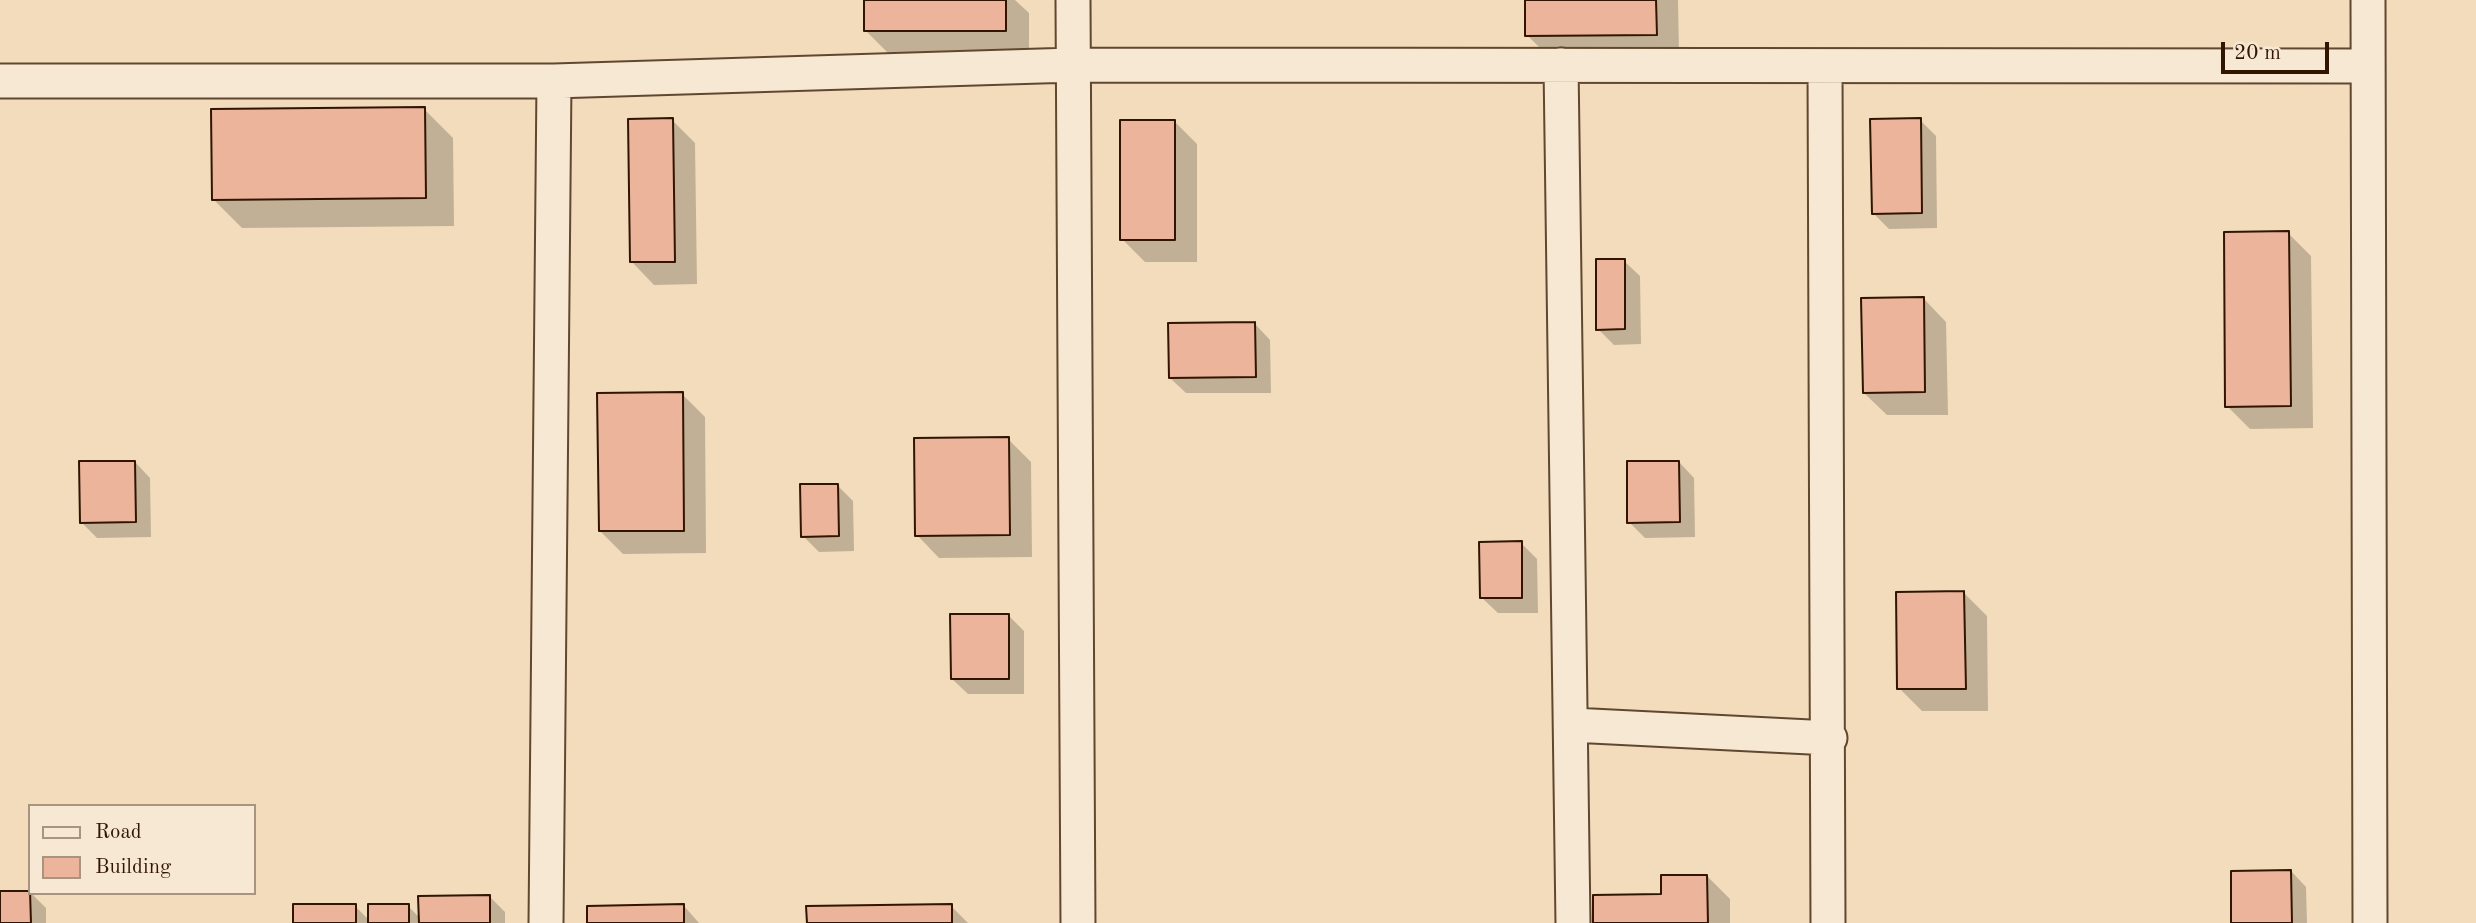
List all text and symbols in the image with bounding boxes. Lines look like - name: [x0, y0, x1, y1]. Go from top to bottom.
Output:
- scale bar: [2224, 28, 2332, 72]
- text: 20 m: [2234, 43, 2281, 64]
- legend: [28, 804, 256, 895]
- text: Road: [95, 822, 142, 843]
- text: Building: [95, 857, 171, 878]

